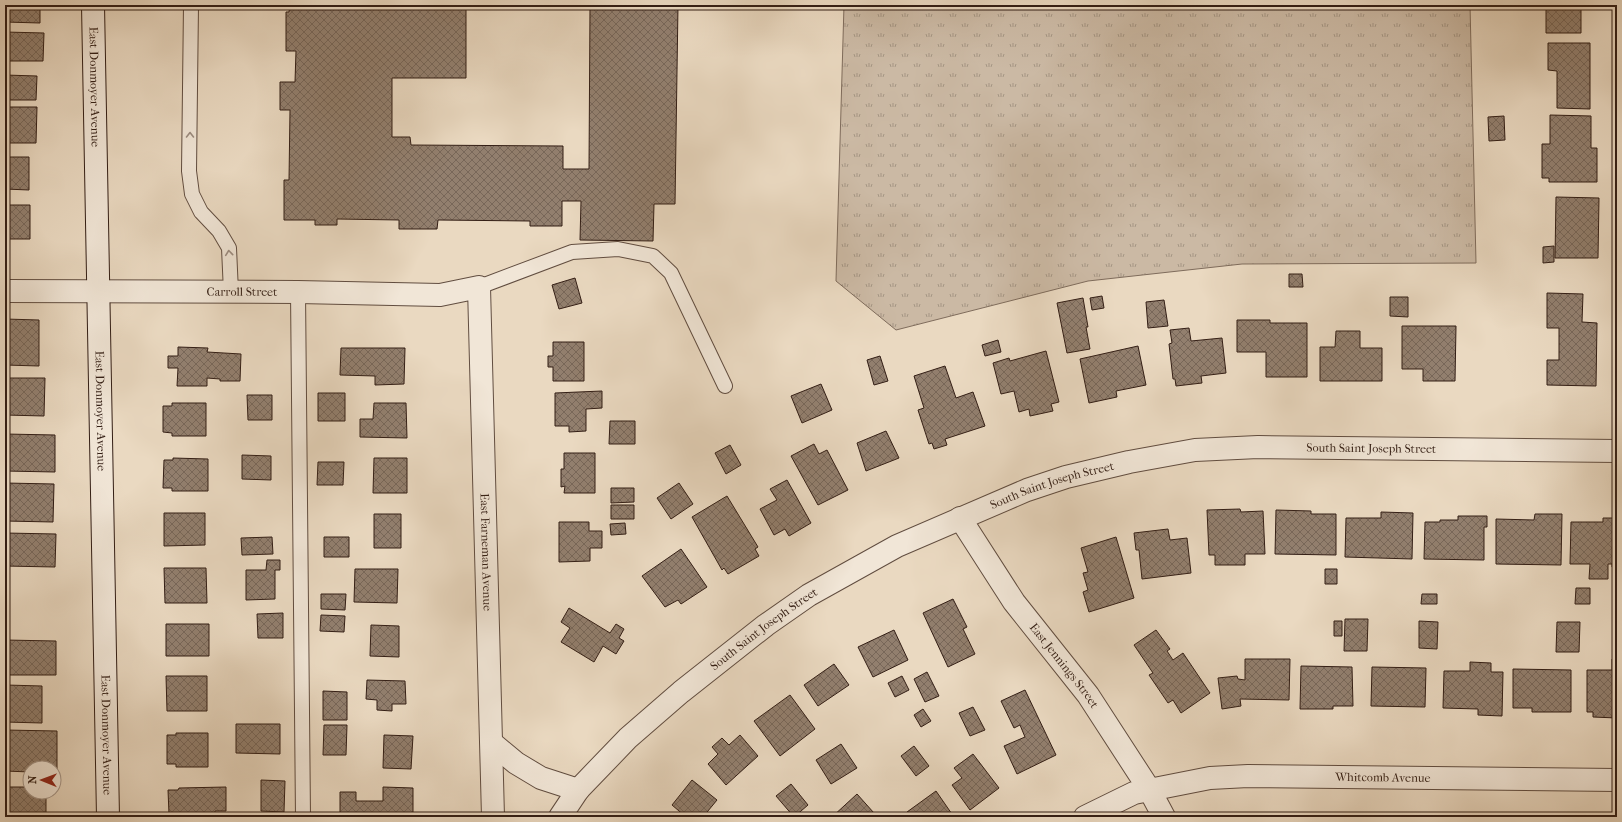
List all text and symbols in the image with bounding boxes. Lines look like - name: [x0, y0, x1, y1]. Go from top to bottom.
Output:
- street label: East Donmoyer Avenue: [86, 27, 103, 147]
- one-way arrow: [185, 132, 194, 138]
- one-way arrow: [224, 250, 233, 256]
- street label: Carroll Street: [207, 285, 278, 299]
- street label: East Donmoyer Avenue: [92, 351, 109, 471]
- street label: South Saint Joseph Street: [1306, 441, 1437, 456]
- street label: South Saint Joseph Street: [988, 459, 1116, 512]
- street label: East Farneman Avenue: [477, 493, 495, 611]
- street label: South Saint Joseph Street: [708, 584, 820, 673]
- street label: East Jennings Street: [1027, 620, 1102, 711]
- street label: East Donmoyer Avenue: [98, 674, 115, 795]
- north arrow: [22, 760, 62, 800]
- street label: Whitcomb Avenue: [1334, 770, 1431, 785]
- text: N: [26, 775, 39, 784]

